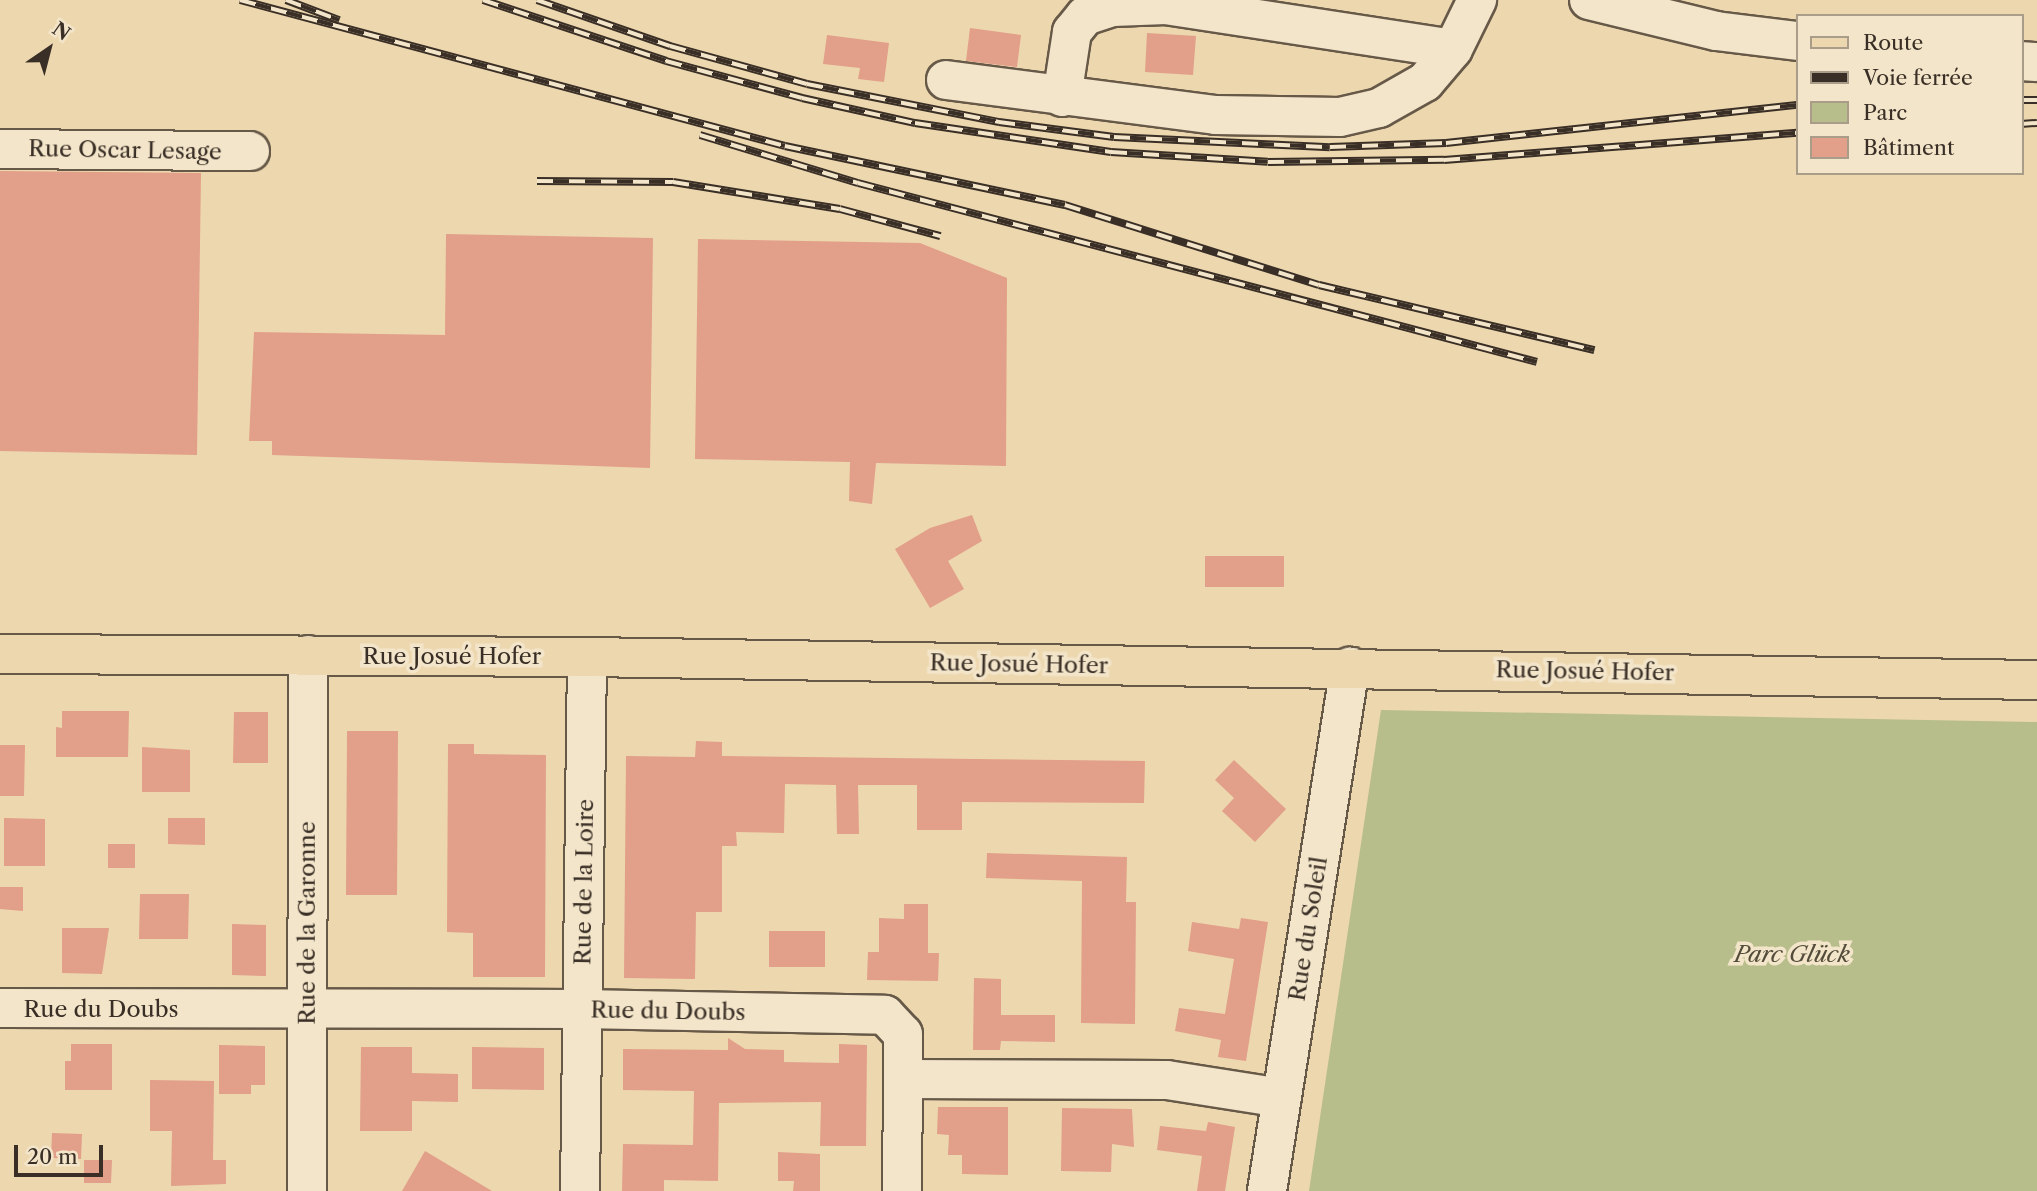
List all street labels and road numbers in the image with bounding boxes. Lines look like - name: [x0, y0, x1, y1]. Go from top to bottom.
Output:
- street label: Rue Oscar Lesage: [28, 135, 222, 165]
- street label: Rue Josué Hofer: [363, 642, 541, 670]
- street label: Rue Josué Hofer: [929, 649, 1109, 679]
- street label: Rue Josué Hofer: [1495, 656, 1675, 686]
- street label: Rue de la Loire: [569, 799, 599, 965]
- street label: Rue de la Garonne: [293, 821, 321, 1025]
- street label: Rue du Soleil: [1283, 855, 1333, 1003]
- street label: Rue du Doubs: [23, 995, 179, 1023]
- street label: Rue du Doubs: [590, 996, 746, 1026]

